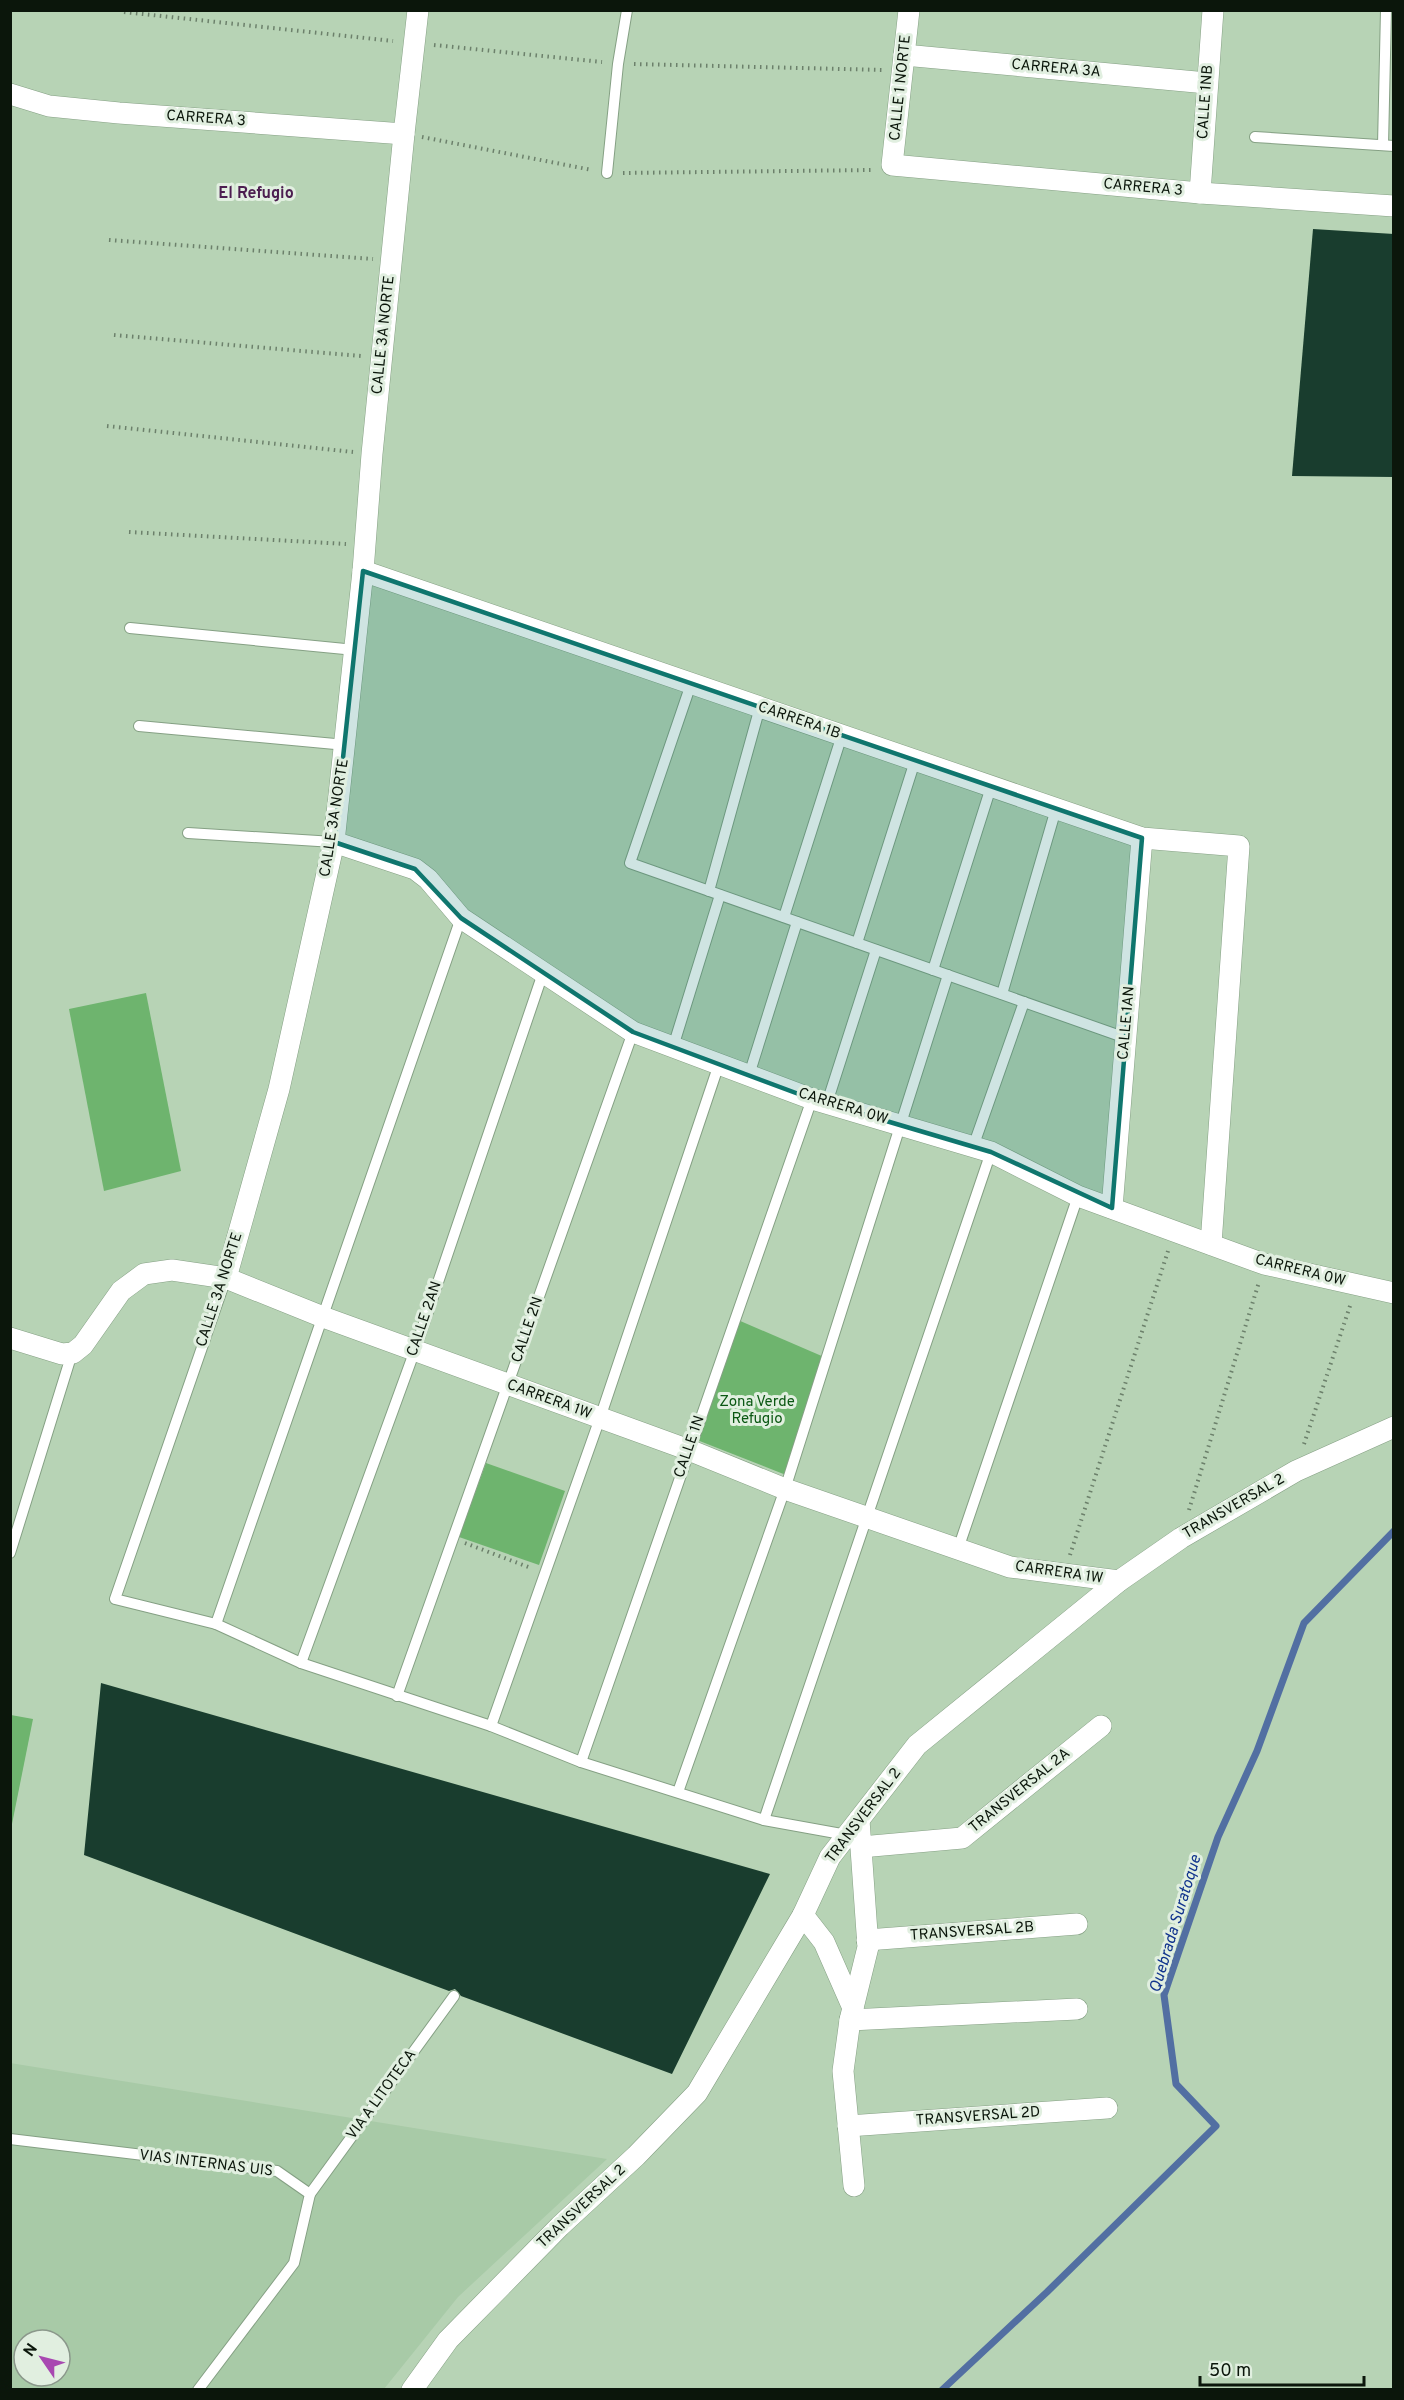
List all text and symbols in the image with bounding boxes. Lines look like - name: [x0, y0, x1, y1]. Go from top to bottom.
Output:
- street label: CALLE 1 NORTE: [886, 34, 916, 142]
- street label: CARRERA 3A: [1010, 56, 1102, 82]
- street label: CALLE 1NB: [1194, 64, 1218, 140]
- street label: CARRERA 3: [165, 107, 247, 131]
- street label: CARRERA 3: [1102, 175, 1184, 201]
- district label: El Refugio: [218, 184, 294, 204]
- street label: CALLE 3A NORTE: [368, 275, 400, 395]
- street label: CARRERA 1B: [755, 698, 843, 744]
- street label: CALLE 3A NORTE: [316, 758, 354, 878]
- street label: CALLE 1AN: [1114, 985, 1140, 1061]
- street label: CARRERA 0W: [796, 1084, 890, 1130]
- street label: CALLE 3A NORTE: [193, 1230, 247, 1350]
- street label: CARRERA 0W: [1253, 1251, 1347, 1291]
- street label: CALLE 2AN: [403, 1279, 447, 1359]
- street label: CALLE 2N: [508, 1295, 548, 1365]
- street label: CARRERA 1W: [504, 1376, 594, 1424]
- park label: Zona Verde Refugio: [719, 1393, 795, 1429]
- street label: CALLE 1N: [670, 1413, 710, 1481]
- street label: TRANSVERSAL 2: [1180, 1470, 1288, 1544]
- street label: CARRERA 1W: [1014, 1557, 1104, 1589]
- street label: TRANSVERSAL 2A: [966, 1744, 1074, 1838]
- street label: TRANSVERSAL 2: [822, 1765, 906, 1867]
- water label: Quebrada Suratoque: [1146, 1852, 1207, 1995]
- street label: TRANSVERSAL 2B: [909, 1918, 1035, 1946]
- street label: VIA A LITOTECA: [343, 2046, 421, 2144]
- street label: TRANSVERSAL 2D: [915, 2103, 1041, 2131]
- street label: VIAS INTERNAS UIS: [138, 2146, 274, 2182]
- street label: TRANSVERSAL 2: [534, 2161, 630, 2253]
- north arrow: [12, 2328, 72, 2388]
- text: N: [20, 2340, 43, 2361]
- scale bar: [1200, 2349, 1364, 2387]
- text: 50 m: [1209, 2360, 1251, 2383]

